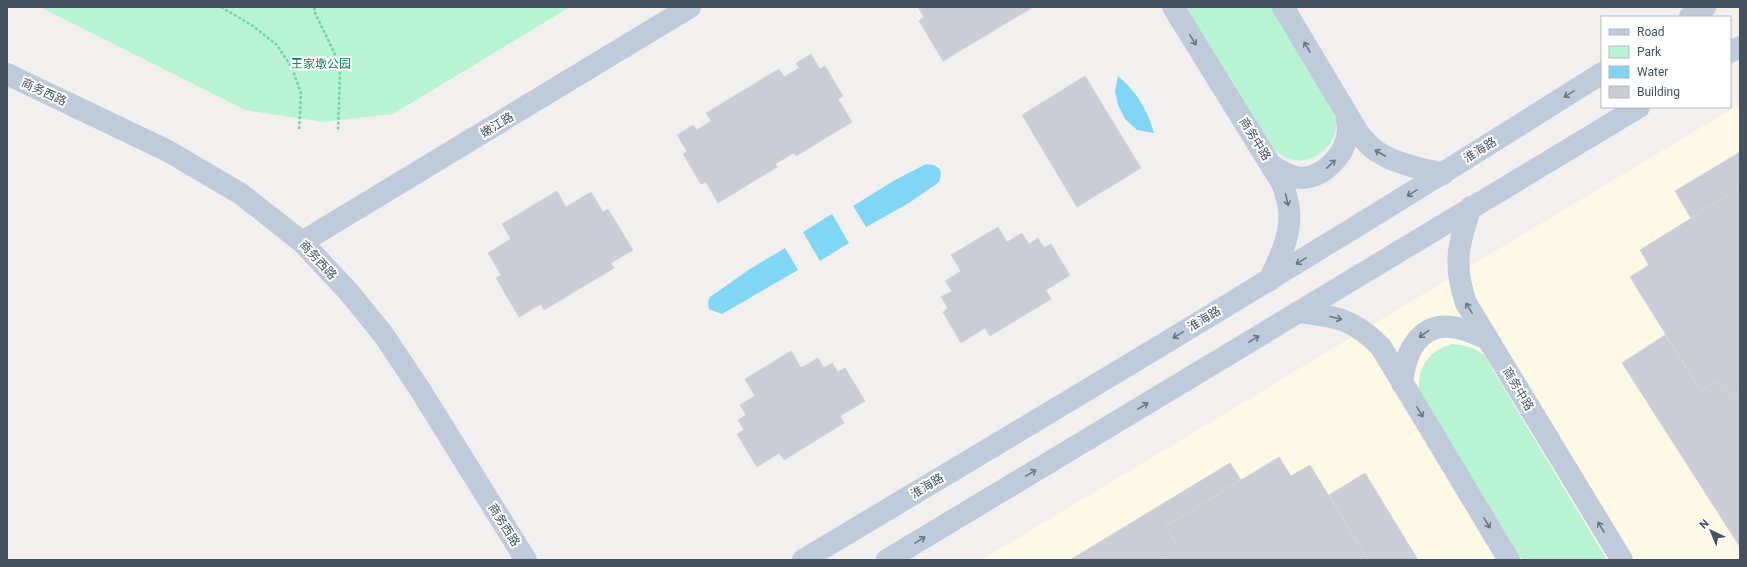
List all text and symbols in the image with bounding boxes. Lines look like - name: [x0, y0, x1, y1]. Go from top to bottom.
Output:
- legend: [1601, 16, 1731, 108]
- text: Road: [1637, 25, 1665, 39]
- one-way arrow: [1190, 34, 1198, 46]
- one-way arrow: [1302, 41, 1310, 53]
- text: Park: [1637, 45, 1662, 59]
- park label: 王家墩公园: [291, 57, 351, 71]
- text: Water: [1637, 65, 1668, 79]
- street label: 商务西路: [19, 76, 69, 108]
- text: Building: [1637, 85, 1680, 99]
- one-way arrow: [1563, 90, 1575, 98]
- street label: 嫩江路: [478, 110, 516, 140]
- street label: 商务中路: [1236, 115, 1274, 163]
- street label: 淮海路: [1461, 135, 1499, 165]
- one-way arrow: [1374, 148, 1386, 156]
- one-way arrow: [1326, 159, 1336, 168]
- one-way arrow: [1407, 189, 1418, 197]
- one-way arrow: [1283, 193, 1291, 206]
- street label: 商务西路: [297, 238, 339, 282]
- one-way arrow: [1296, 257, 1307, 265]
- one-way arrow: [1464, 302, 1472, 314]
- street label: 淮海路: [1185, 304, 1223, 334]
- one-way arrow: [1329, 315, 1342, 322]
- one-way arrow: [1419, 330, 1430, 338]
- one-way arrow: [1172, 332, 1184, 340]
- one-way arrow: [1248, 334, 1260, 342]
- street label: 商务中路: [1500, 365, 1536, 413]
- one-way arrow: [1137, 401, 1149, 409]
- one-way arrow: [1416, 406, 1424, 417]
- one-way arrow: [1025, 468, 1037, 476]
- street label: 淮海路: [908, 471, 946, 501]
- street label: 商务西路: [485, 501, 523, 549]
- north arrow: [1691, 511, 1731, 551]
- one-way arrow: [1483, 517, 1491, 529]
- text: N: [1697, 517, 1712, 532]
- one-way arrow: [1597, 521, 1605, 533]
- one-way arrow: [914, 535, 926, 543]

